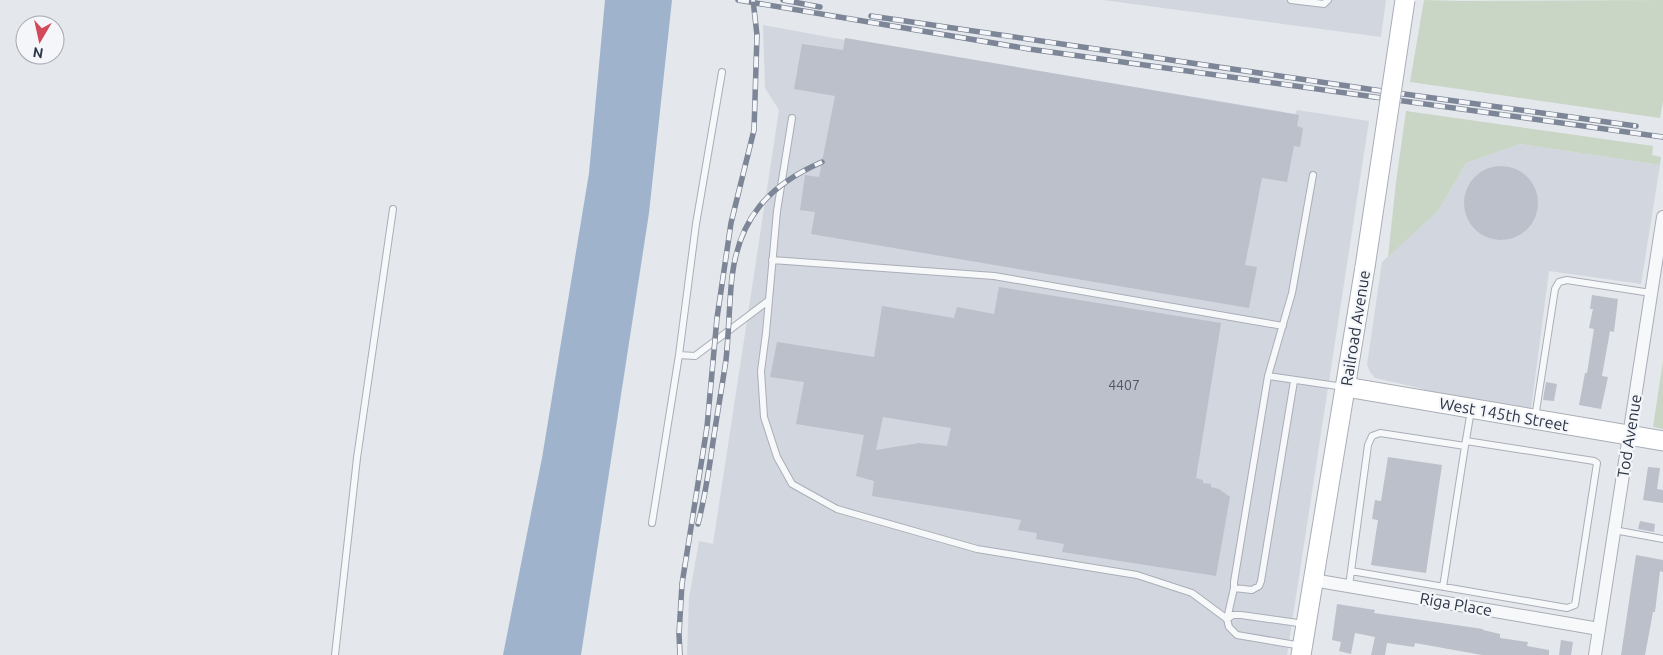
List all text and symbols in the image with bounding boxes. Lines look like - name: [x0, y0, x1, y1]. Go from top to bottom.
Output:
- north arrow: [15, 15, 65, 65]
- text: N: [32, 44, 44, 62]
- street label: Railroad Avenue: [1337, 269, 1373, 387]
- house number: 4407: [1108, 377, 1140, 393]
- street label: Tod Avenue: [1614, 393, 1644, 479]
- street label: West 145th Street: [1438, 394, 1571, 434]
- street label: Riga Place: [1418, 589, 1494, 619]

